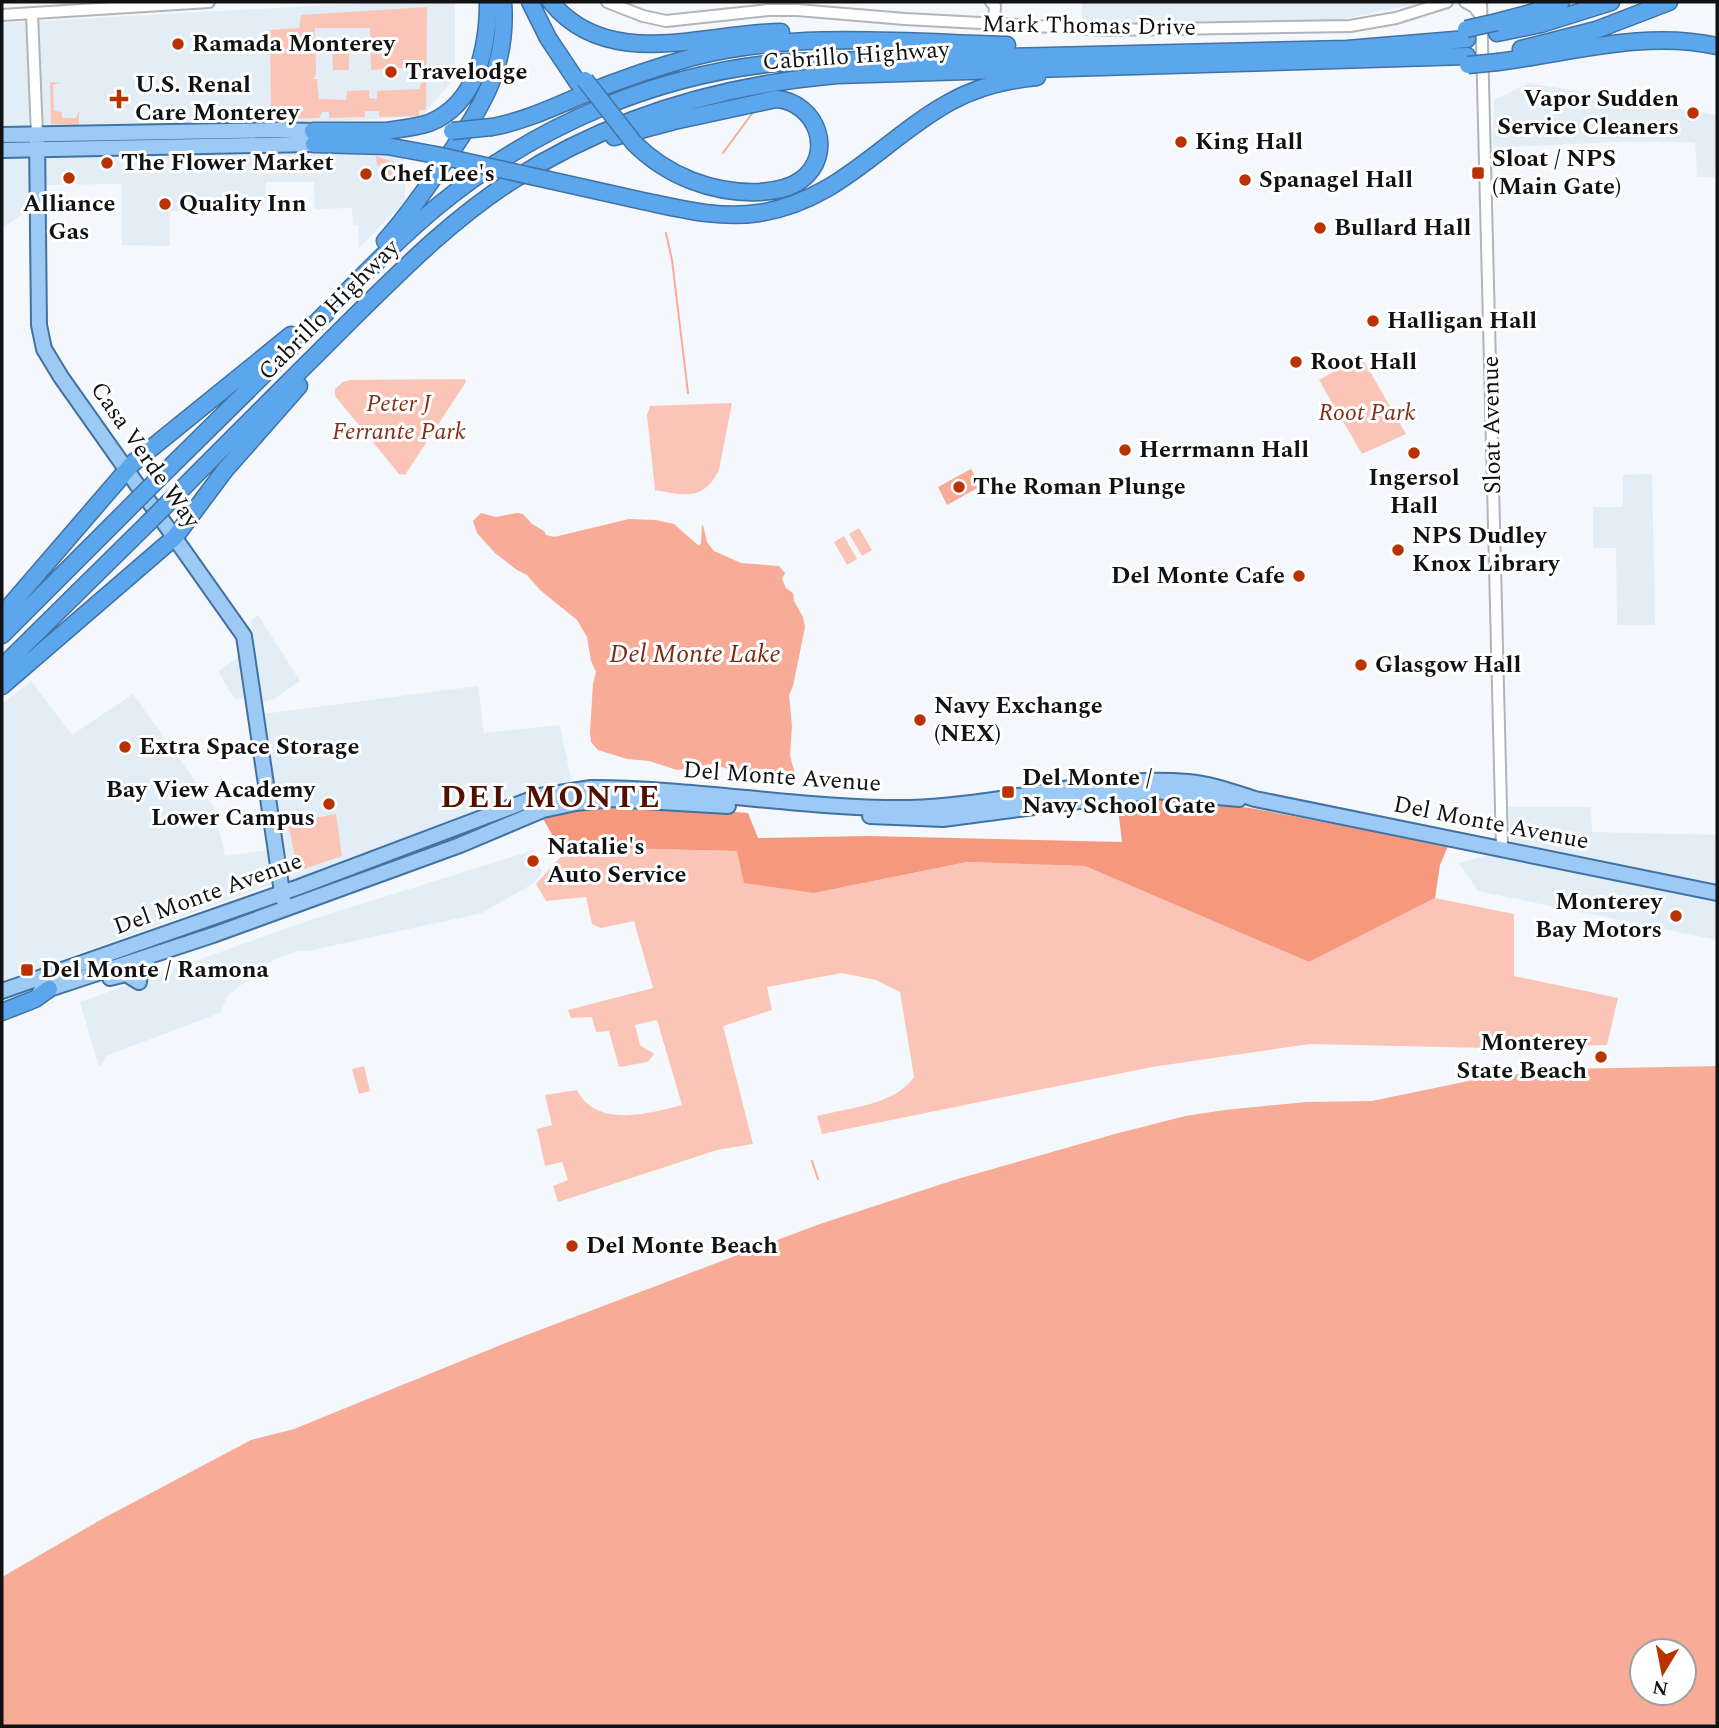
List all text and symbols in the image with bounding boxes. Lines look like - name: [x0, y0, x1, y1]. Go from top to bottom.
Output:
- street label: Mark Thomas Drive: [982, 6, 1196, 46]
- place label: Ramada Monterey: [192, 26, 396, 62]
- street label: Cabrillo Highway: [761, 31, 952, 80]
- marker: Ramada Monterey: [170, 36, 186, 52]
- place label: Travelodge: [405, 54, 527, 90]
- marker: Travelodge: [383, 64, 399, 80]
- place label: U.S. Renal Care Monterey: [135, 67, 301, 131]
- place label: Vapor Sudden Service Cleaners: [1497, 81, 1679, 145]
- marker: U.S. Renal Care Monterey: [109, 89, 129, 109]
- marker: Vapor Sudden Service Cleaners: [1685, 105, 1701, 121]
- place label: King Hall: [1195, 124, 1303, 160]
- marker: King Hall: [1173, 134, 1189, 150]
- place label: Sloat / NPS (Main Gate): [1492, 141, 1621, 205]
- place label: The Flower Market: [121, 145, 334, 181]
- marker: The Flower Market: [99, 155, 115, 171]
- place label: Chef Lee's: [380, 156, 495, 192]
- place label: Spanagel Hall: [1259, 162, 1413, 198]
- marker: Sloat / NPS (Main Gate): [1470, 165, 1486, 181]
- marker: Chef Lee's: [358, 166, 374, 182]
- marker: Alliance Gas: [61, 170, 77, 186]
- marker: Spanagel Hall: [1237, 172, 1253, 188]
- place label: Alliance Gas: [23, 186, 115, 250]
- place label: Quality Inn: [179, 186, 307, 222]
- marker: Quality Inn: [157, 196, 173, 212]
- place label: Bullard Hall: [1334, 210, 1472, 246]
- marker: Bullard Hall: [1312, 220, 1328, 236]
- street label: Cabrillo Highway: [250, 230, 409, 389]
- place label: Halligan Hall: [1387, 303, 1537, 339]
- marker: Halligan Hall: [1365, 313, 1381, 329]
- place label: Root Hall: [1310, 344, 1417, 380]
- marker: Root Hall: [1288, 354, 1304, 370]
- street label: Sloat Avenue: [1473, 356, 1511, 494]
- street label: Casa Verde Way: [81, 374, 210, 537]
- park label: Peter J Ferrante Park: [332, 386, 466, 450]
- park label: Root Park: [1318, 395, 1416, 431]
- place label: Herrmann Hall: [1139, 432, 1309, 468]
- marker: Herrmann Hall: [1117, 442, 1133, 458]
- marker: Ingersol Hall: [1406, 445, 1422, 461]
- place label: Ingersol Hall: [1368, 460, 1460, 524]
- place label: The Roman Plunge: [973, 469, 1186, 505]
- marker: The Roman Plunge: [951, 479, 967, 495]
- place label: NPS Dudley Knox Library: [1412, 518, 1561, 582]
- marker: NPS Dudley Knox Library: [1390, 542, 1406, 558]
- place label: Del Monte Cafe: [1111, 558, 1285, 594]
- marker: Del Monte Cafe: [1291, 568, 1307, 584]
- water label: Del Monte Lake: [609, 634, 781, 674]
- place label: Glasgow Hall: [1375, 647, 1521, 683]
- marker: Glasgow Hall: [1353, 657, 1369, 673]
- place label: Navy Exchange (NEX): [934, 688, 1103, 752]
- marker: Navy Exchange (NEX): [912, 712, 928, 728]
- place label: Extra Space Storage: [139, 729, 359, 765]
- marker: Extra Space Storage: [117, 739, 133, 755]
- street label: Del Monte Avenue: [682, 752, 882, 802]
- place label: Del Monte / Navy School Gate: [1022, 760, 1216, 824]
- place label: Bay View Academy Lower Campus: [106, 772, 317, 836]
- district label: DEL MONTE: [440, 773, 662, 822]
- marker: Del Monte / Navy School Gate: [1000, 784, 1016, 800]
- street label: Del Monte Avenue: [1390, 786, 1592, 860]
- marker: Bay View Academy Lower Campus: [321, 796, 337, 812]
- place label: Natalie's Auto Service: [547, 829, 686, 893]
- street label: Del Monte Avenue: [109, 843, 307, 945]
- marker: Natalie's Auto Service: [525, 853, 541, 869]
- place label: Monterey Bay Motors: [1535, 884, 1664, 948]
- marker: Monterey Bay Motors: [1668, 908, 1684, 924]
- place label: Del Monte / Ramona: [41, 952, 269, 988]
- marker: Del Monte / Ramona: [19, 962, 35, 978]
- place label: Monterey State Beach: [1457, 1025, 1589, 1089]
- marker: Monterey State Beach: [1593, 1049, 1609, 1065]
- place label: Del Monte Beach: [586, 1228, 778, 1264]
- marker: Del Monte Beach: [564, 1238, 580, 1254]
- north arrow: [1628, 1637, 1698, 1707]
- text: N: [1650, 1672, 1670, 1703]

